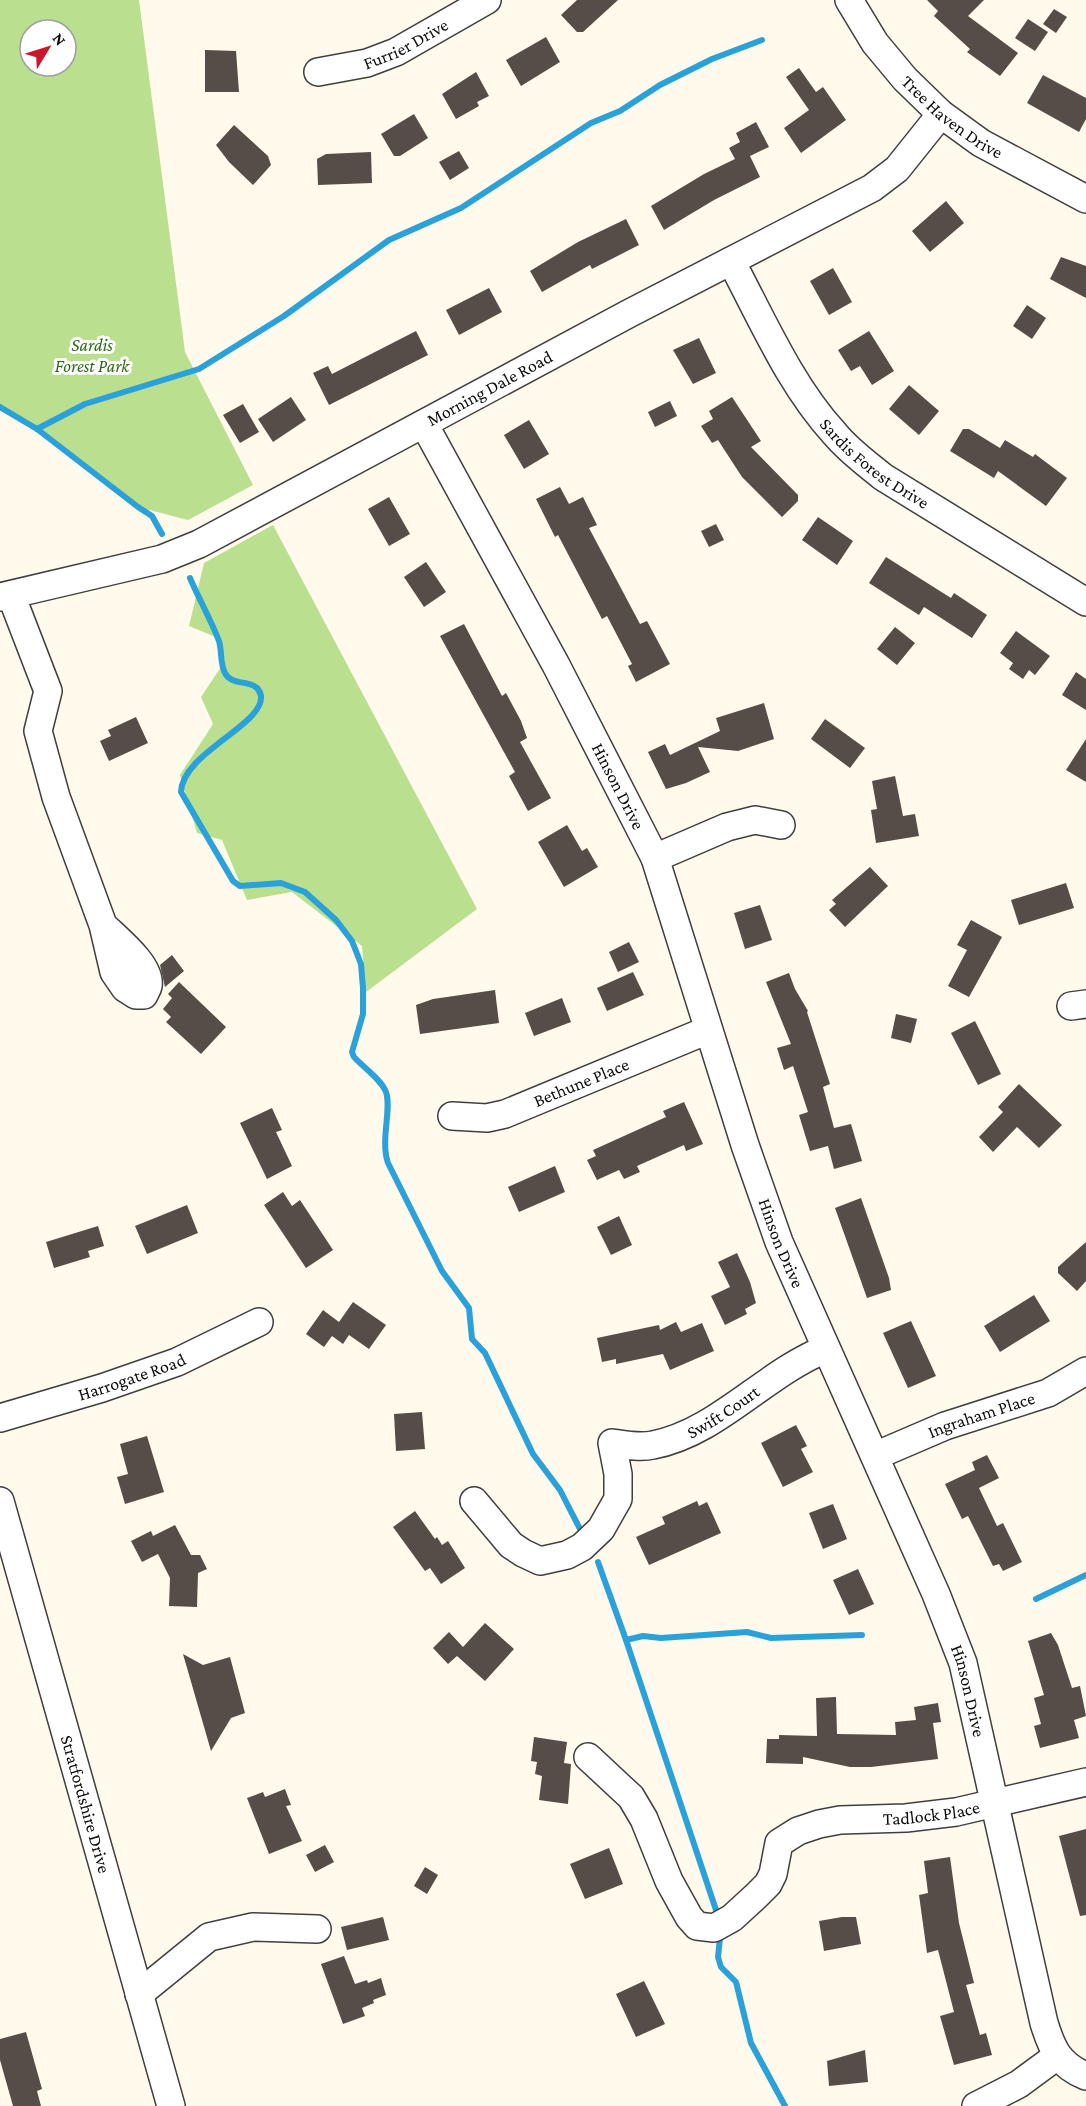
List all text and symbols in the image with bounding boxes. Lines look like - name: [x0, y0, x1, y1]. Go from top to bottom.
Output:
- street label: Furrier Drive: [361, 14, 452, 73]
- north arrow: [18, 18, 78, 78]
- text: N: [49, 30, 70, 49]
- street label: Tree Haven Drive: [897, 71, 1006, 163]
- park label: Sardis Forest Park: [55, 335, 130, 376]
- street label: Morning Dale Road: [423, 346, 556, 430]
- street label: Sardis Forest Drive: [816, 414, 933, 513]
- street label: Hinson Drive: [588, 740, 649, 833]
- street label: Bethune Place: [531, 1054, 632, 1111]
- street label: Hinson Drive: [755, 1196, 808, 1291]
- street label: Harrogate Road: [76, 1349, 189, 1404]
- street label: Swift Court: [684, 1381, 764, 1443]
- street label: Ingraham Place: [925, 1388, 1037, 1442]
- street label: Hinson Drive: [947, 1642, 989, 1739]
- street label: Stratfordshire Drive: [57, 1733, 115, 1875]
- street label: Tadlock Place: [883, 1797, 982, 1829]

